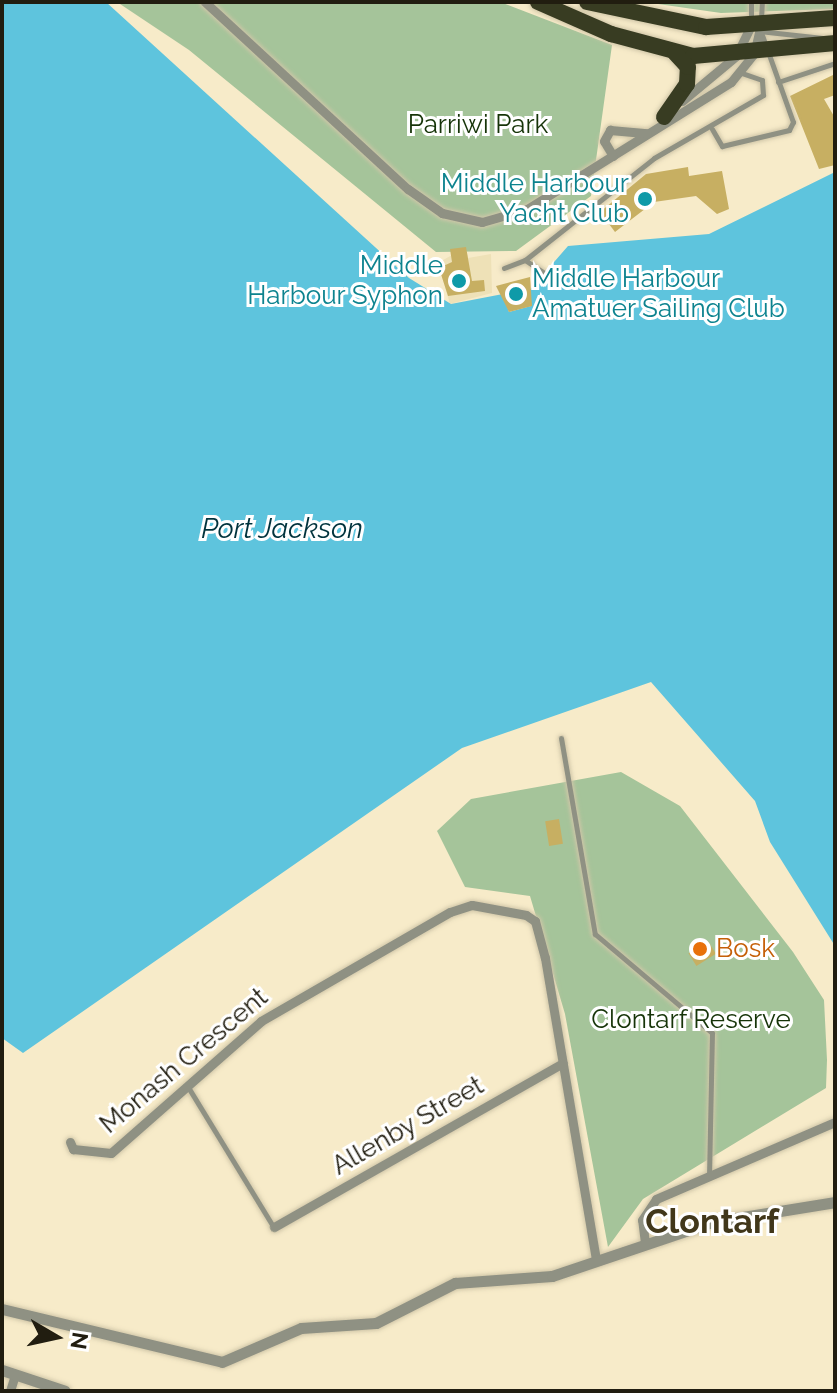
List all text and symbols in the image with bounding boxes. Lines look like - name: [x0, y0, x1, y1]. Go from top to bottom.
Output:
- park label: Parriwi Park: [408, 109, 548, 141]
- place label: Middle Harbour Yacht Club: [441, 168, 629, 230]
- marker: Middle Harbour Yacht Club: [636, 190, 654, 208]
- place label: Middle Harbour Syphon: [247, 250, 443, 312]
- place label: Middle Harbour Amatuer Sailing Club: [532, 263, 785, 324]
- marker: Middle Harbour Syphon: [450, 272, 468, 290]
- marker: Middle Harbour Amatuer Sailing Club: [507, 285, 525, 303]
- water label: Port Jackson: [201, 512, 363, 546]
- place label: Bosk: [716, 933, 775, 965]
- marker: Bosk: [691, 940, 709, 958]
- street label: Monash Crescent: [94, 982, 274, 1140]
- park label: Clontarf Reserve: [591, 1004, 791, 1036]
- street label: Allenby Street: [326, 1070, 490, 1182]
- district label: Clontarf: [645, 1202, 779, 1242]
- north arrow: [16, 1297, 96, 1377]
- text: N: [66, 1330, 94, 1351]

